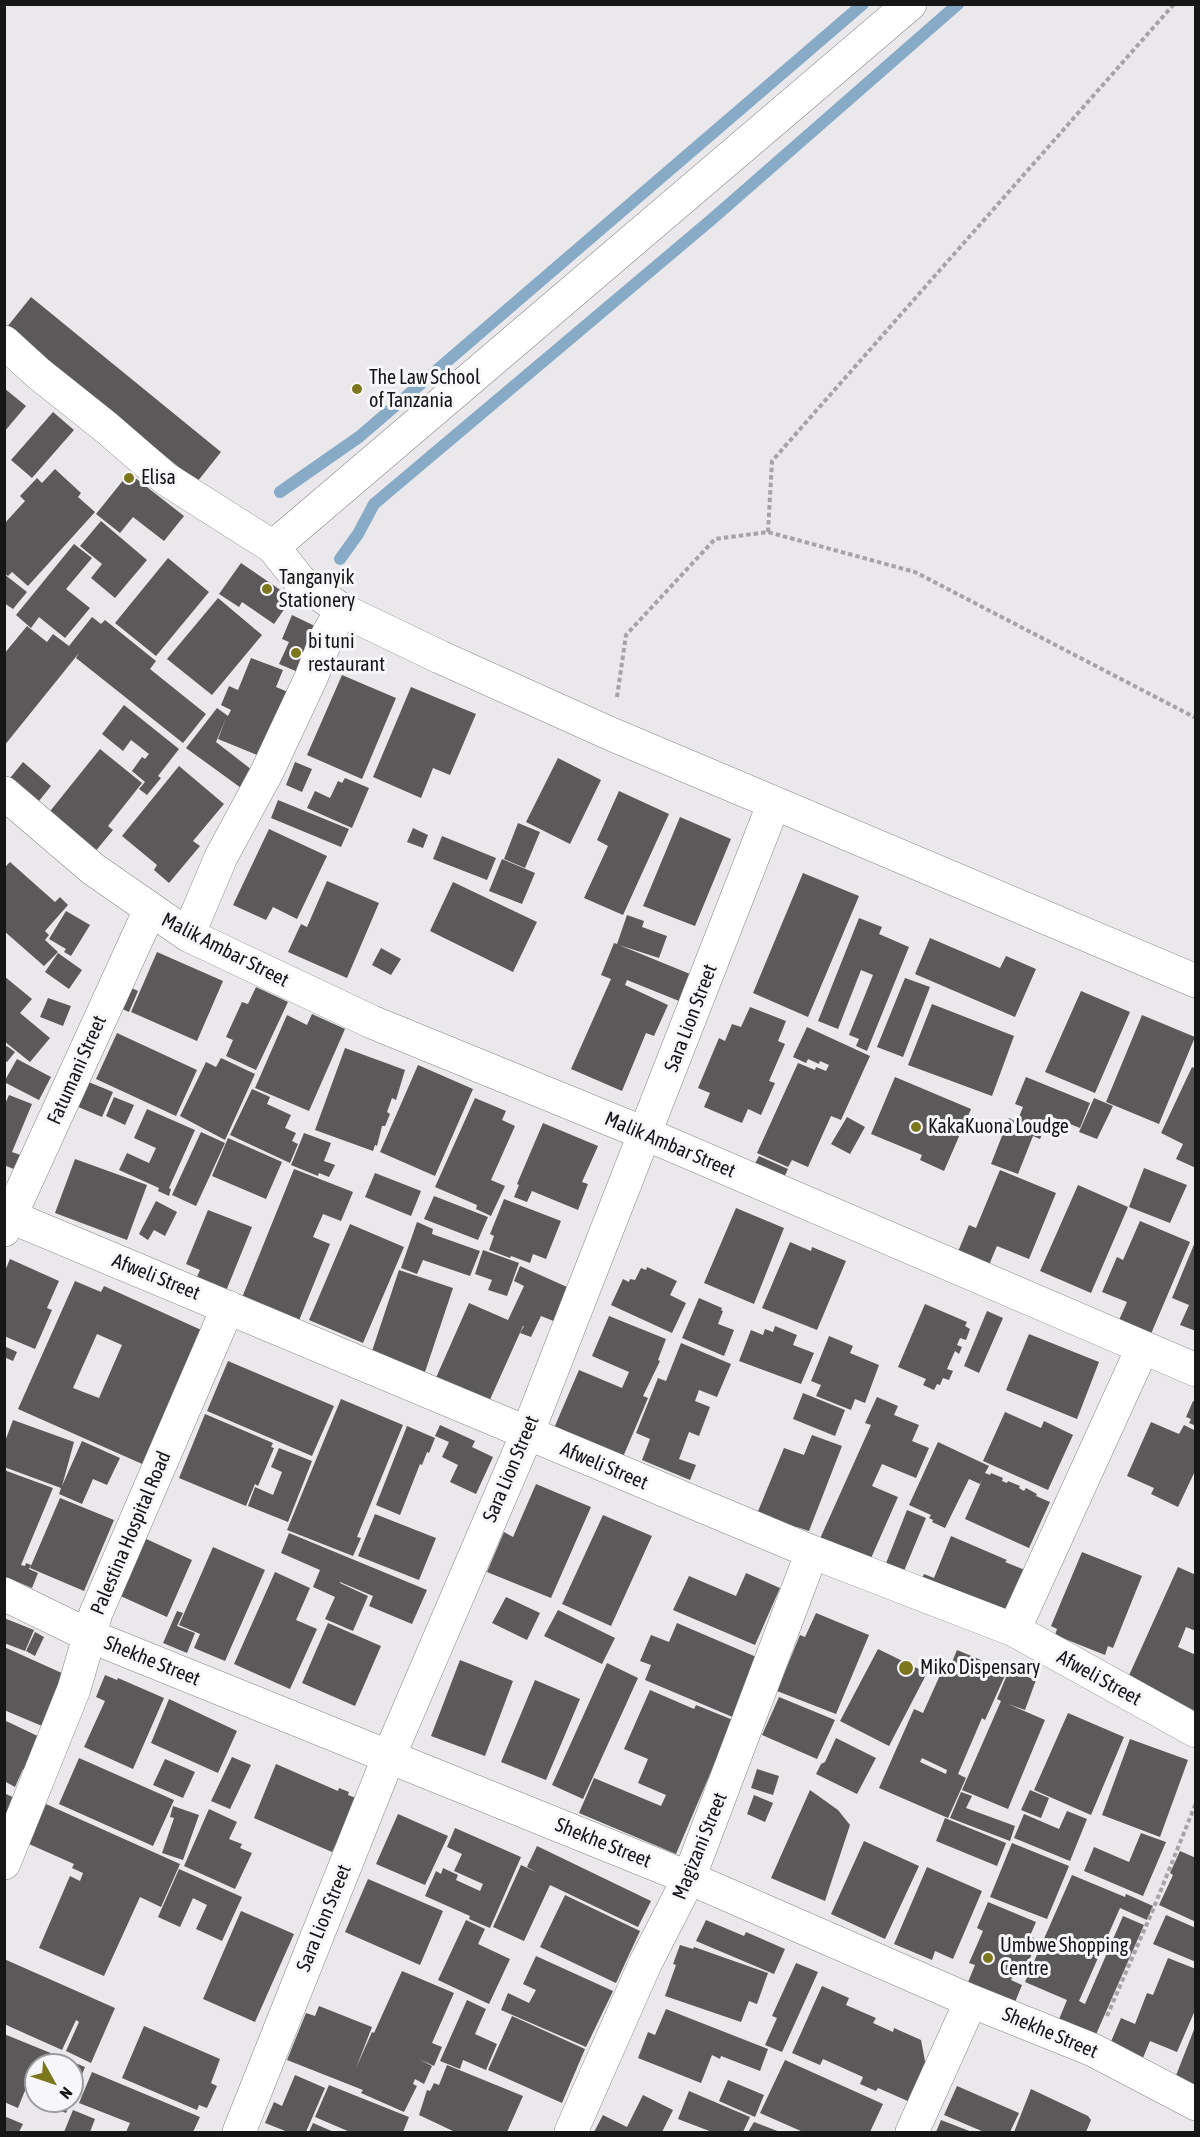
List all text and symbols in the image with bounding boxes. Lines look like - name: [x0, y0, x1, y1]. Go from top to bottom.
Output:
- place label: The Law School of Tanzania: [369, 366, 480, 413]
- marker: The Law School of Tanzania: [350, 382, 364, 396]
- place label: Elisa: [141, 466, 176, 490]
- marker: Elisa: [122, 471, 136, 485]
- place label: Tanganyik Stationery: [279, 566, 355, 613]
- marker: Tanganyik Stationery: [260, 582, 274, 596]
- place label: bi tuni restaurant: [308, 630, 385, 677]
- marker: bi tuni restaurant: [289, 646, 303, 660]
- street label: Malik Ambar Street: [157, 908, 293, 992]
- street label: Sara Lion Street: [659, 961, 723, 1075]
- street label: Fatumani Street: [42, 1012, 112, 1128]
- street label: Malik Ambar Street: [601, 1107, 739, 1183]
- place label: KakaKuona Loudge: [928, 1115, 1069, 1139]
- marker: KakaKuona Loudge: [909, 1120, 923, 1134]
- street label: Afweli Street: [109, 1249, 203, 1305]
- street label: Sara Lion Street: [478, 1412, 544, 1526]
- street label: Afweli Street: [557, 1437, 651, 1495]
- street label: Palestina Hospital Road: [86, 1448, 176, 1618]
- street label: Shekhe Street: [101, 1631, 203, 1691]
- street label: Afweli Street: [1053, 1645, 1145, 1711]
- place label: Miko Dispensary: [920, 1656, 1040, 1680]
- marker: Miko Dispensary: [897, 1659, 915, 1677]
- street label: Magizani Street: [668, 1789, 732, 1903]
- street label: Shekhe Street: [552, 1813, 654, 1873]
- street label: Sara Lion Street: [292, 1861, 356, 1975]
- place label: Umbwe Shopping Centre: [1000, 1934, 1128, 1981]
- marker: Umbwe Shopping Centre: [981, 1951, 995, 1965]
- street label: Shekhe Street: [999, 2002, 1101, 2064]
- north arrow: [24, 2053, 84, 2113]
- text: N: [56, 2084, 76, 2103]

